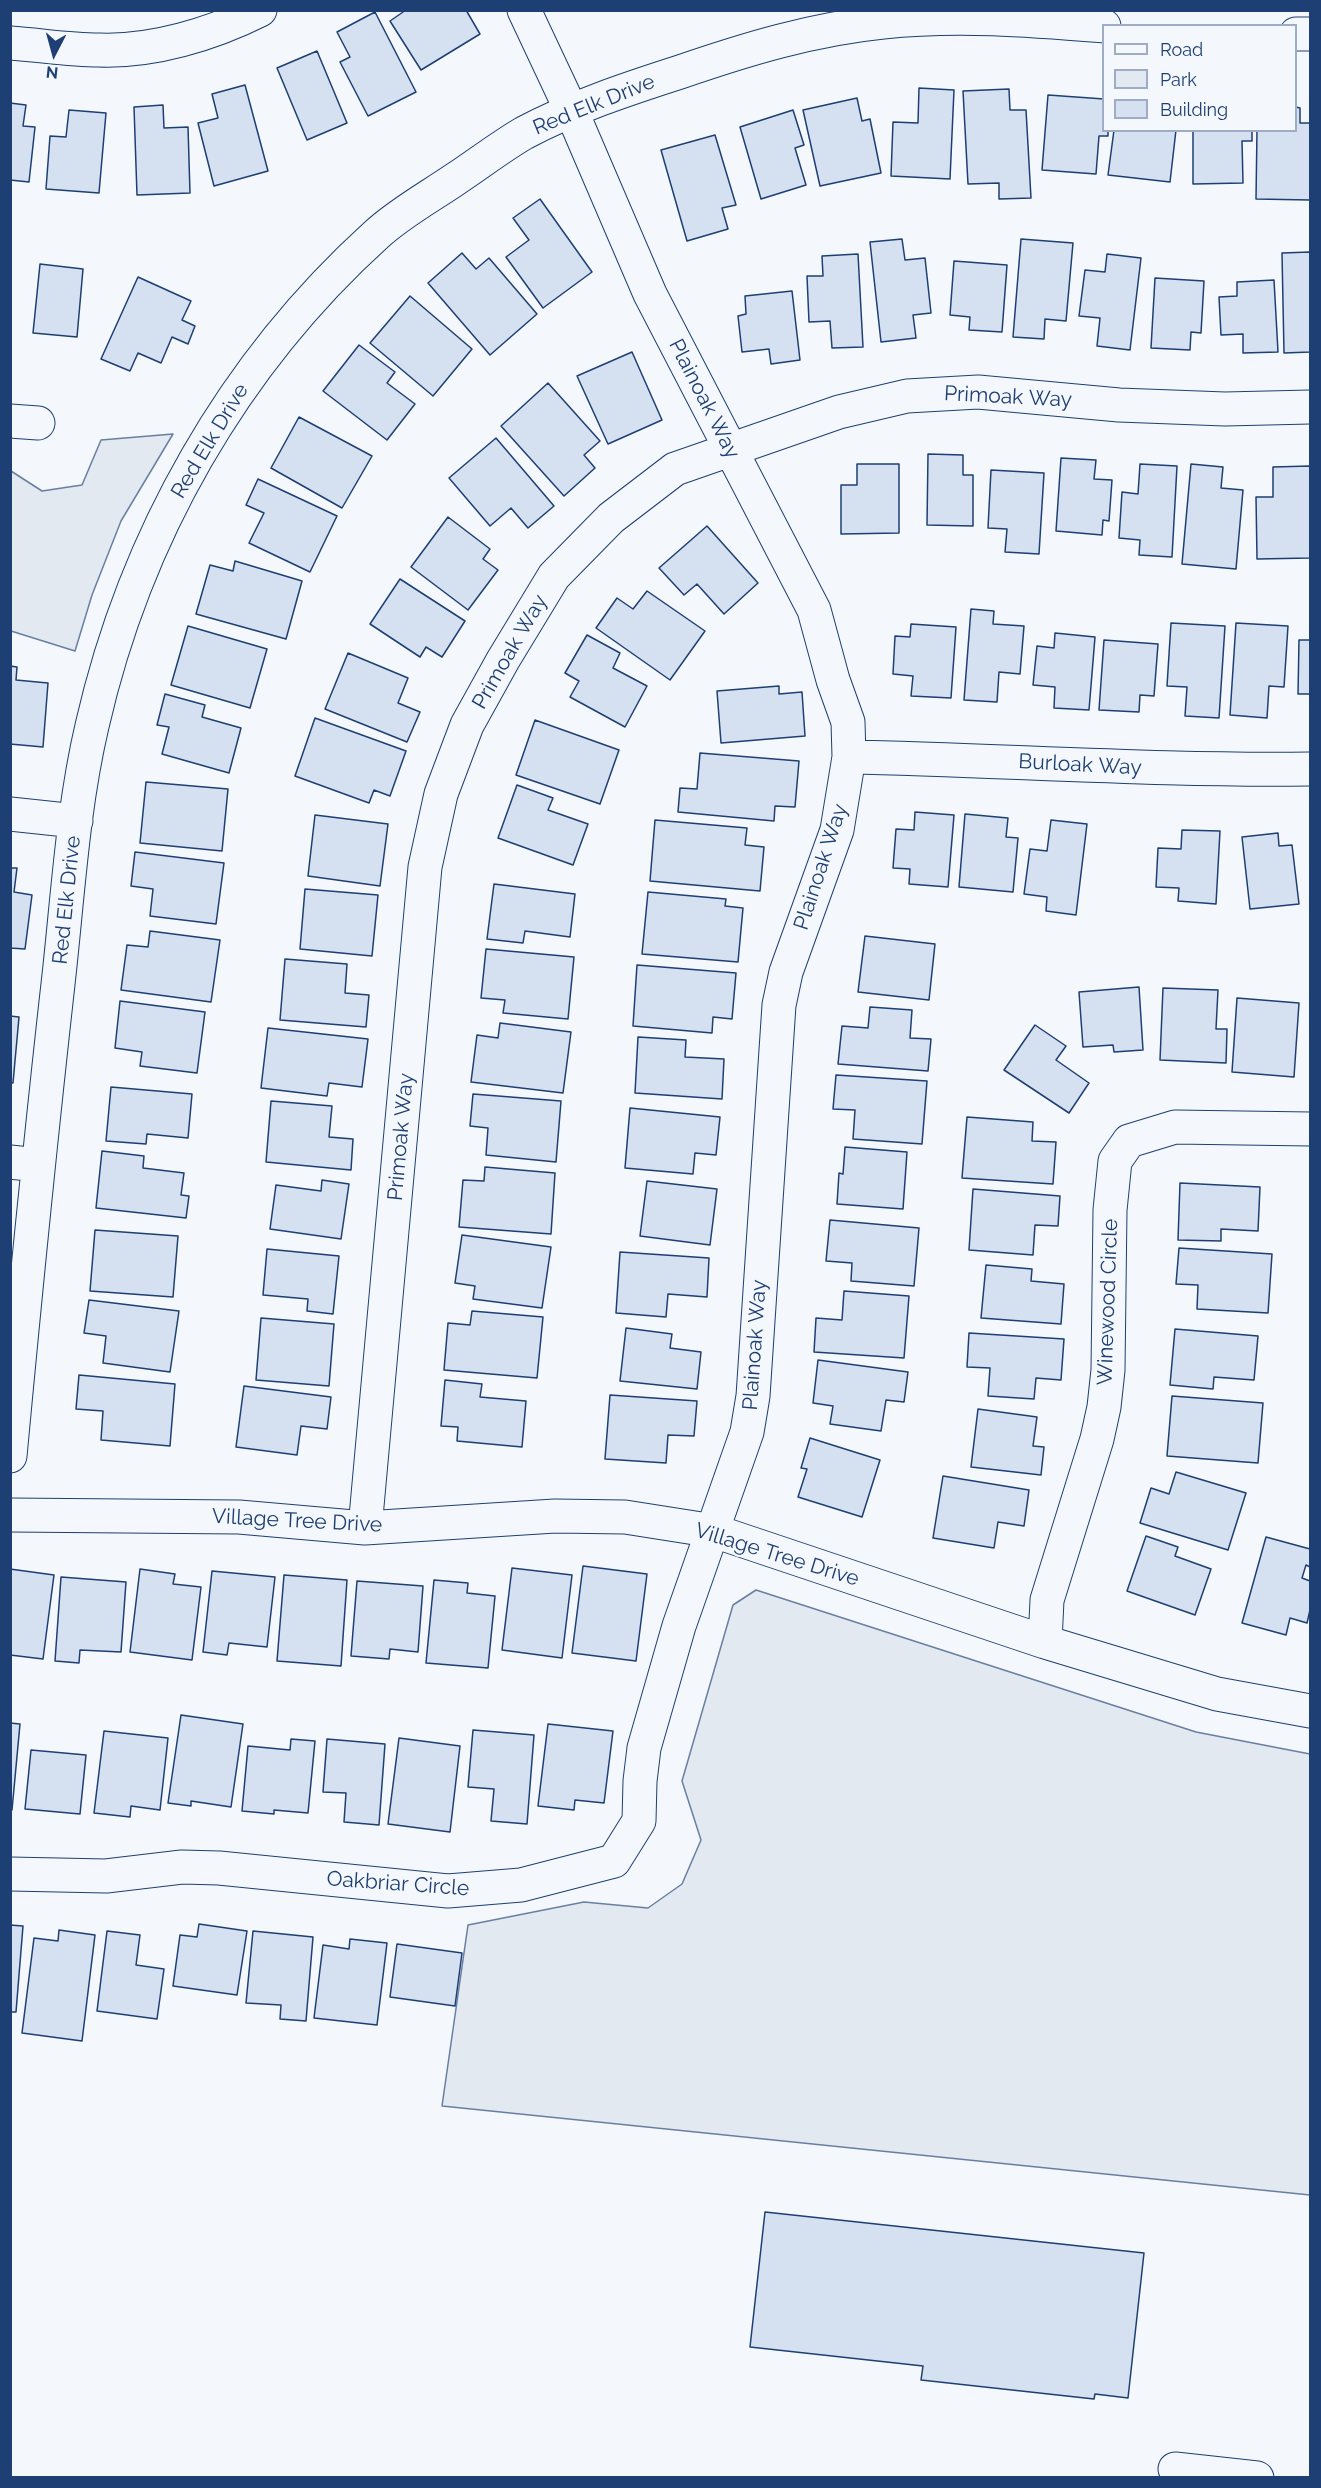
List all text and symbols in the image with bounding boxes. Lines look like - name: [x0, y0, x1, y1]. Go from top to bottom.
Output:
- north arrow: [24, 24, 84, 84]
- legend: [1102, 24, 1297, 132]
- text: Road: [1160, 39, 1203, 60]
- text: N: [45, 62, 59, 82]
- street label: Red Elk Drive: [529, 69, 659, 141]
- text: Park: [1160, 69, 1197, 90]
- text: Building: [1160, 99, 1228, 120]
- street label: Plainoak Way: [663, 335, 745, 463]
- street label: Red Elk Drive: [166, 379, 254, 503]
- street label: Primoak Way: [943, 381, 1073, 413]
- street label: Primoak Way: [467, 590, 553, 714]
- street label: Burloak Way: [1018, 749, 1142, 781]
- street label: Plainoak Way: [789, 801, 853, 933]
- street label: Red Elk Drive: [48, 834, 86, 966]
- street label: Primoak Way: [383, 1072, 419, 1202]
- street label: Winewood Circle: [1093, 1218, 1123, 1386]
- street label: Plainoak Way: [738, 1279, 772, 1411]
- street label: Village Tree Drive: [211, 1504, 383, 1538]
- street label: Village Tree Drive: [692, 1518, 862, 1592]
- street label: Oakbriar Circle: [326, 1866, 470, 1902]

